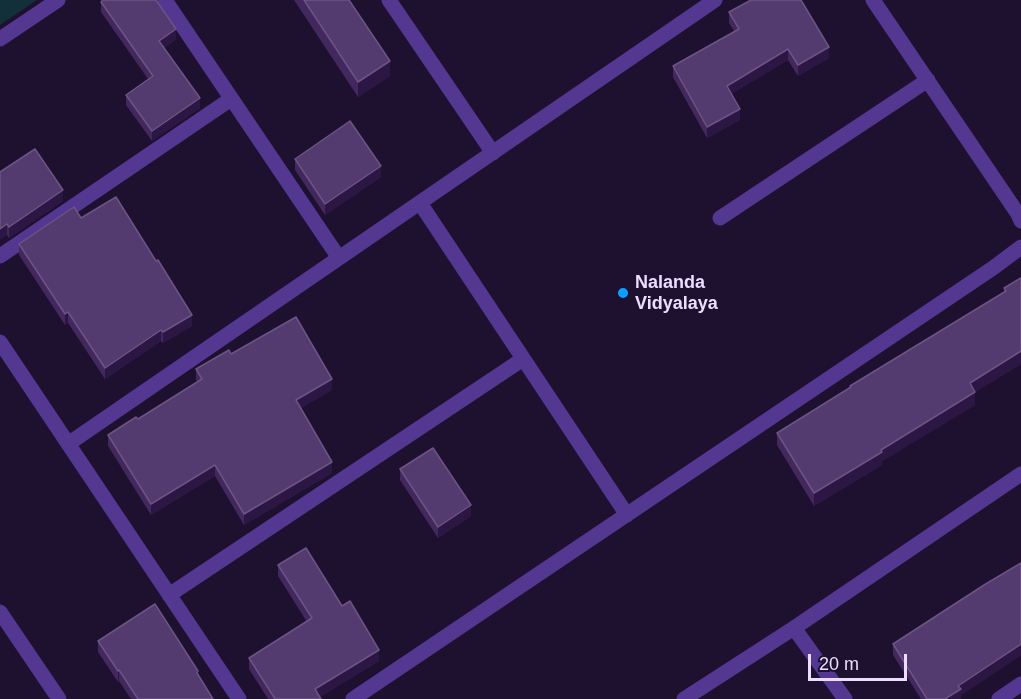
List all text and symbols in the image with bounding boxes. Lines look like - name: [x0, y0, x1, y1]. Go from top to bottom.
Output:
- place label: Nalanda Vidyalaya: [635, 272, 718, 314]
- marker: Nalanda Vidyalaya: [616, 286, 630, 300]
- scale bar: [811, 642, 910, 680]
- text: 20 m: [819, 654, 859, 674]

